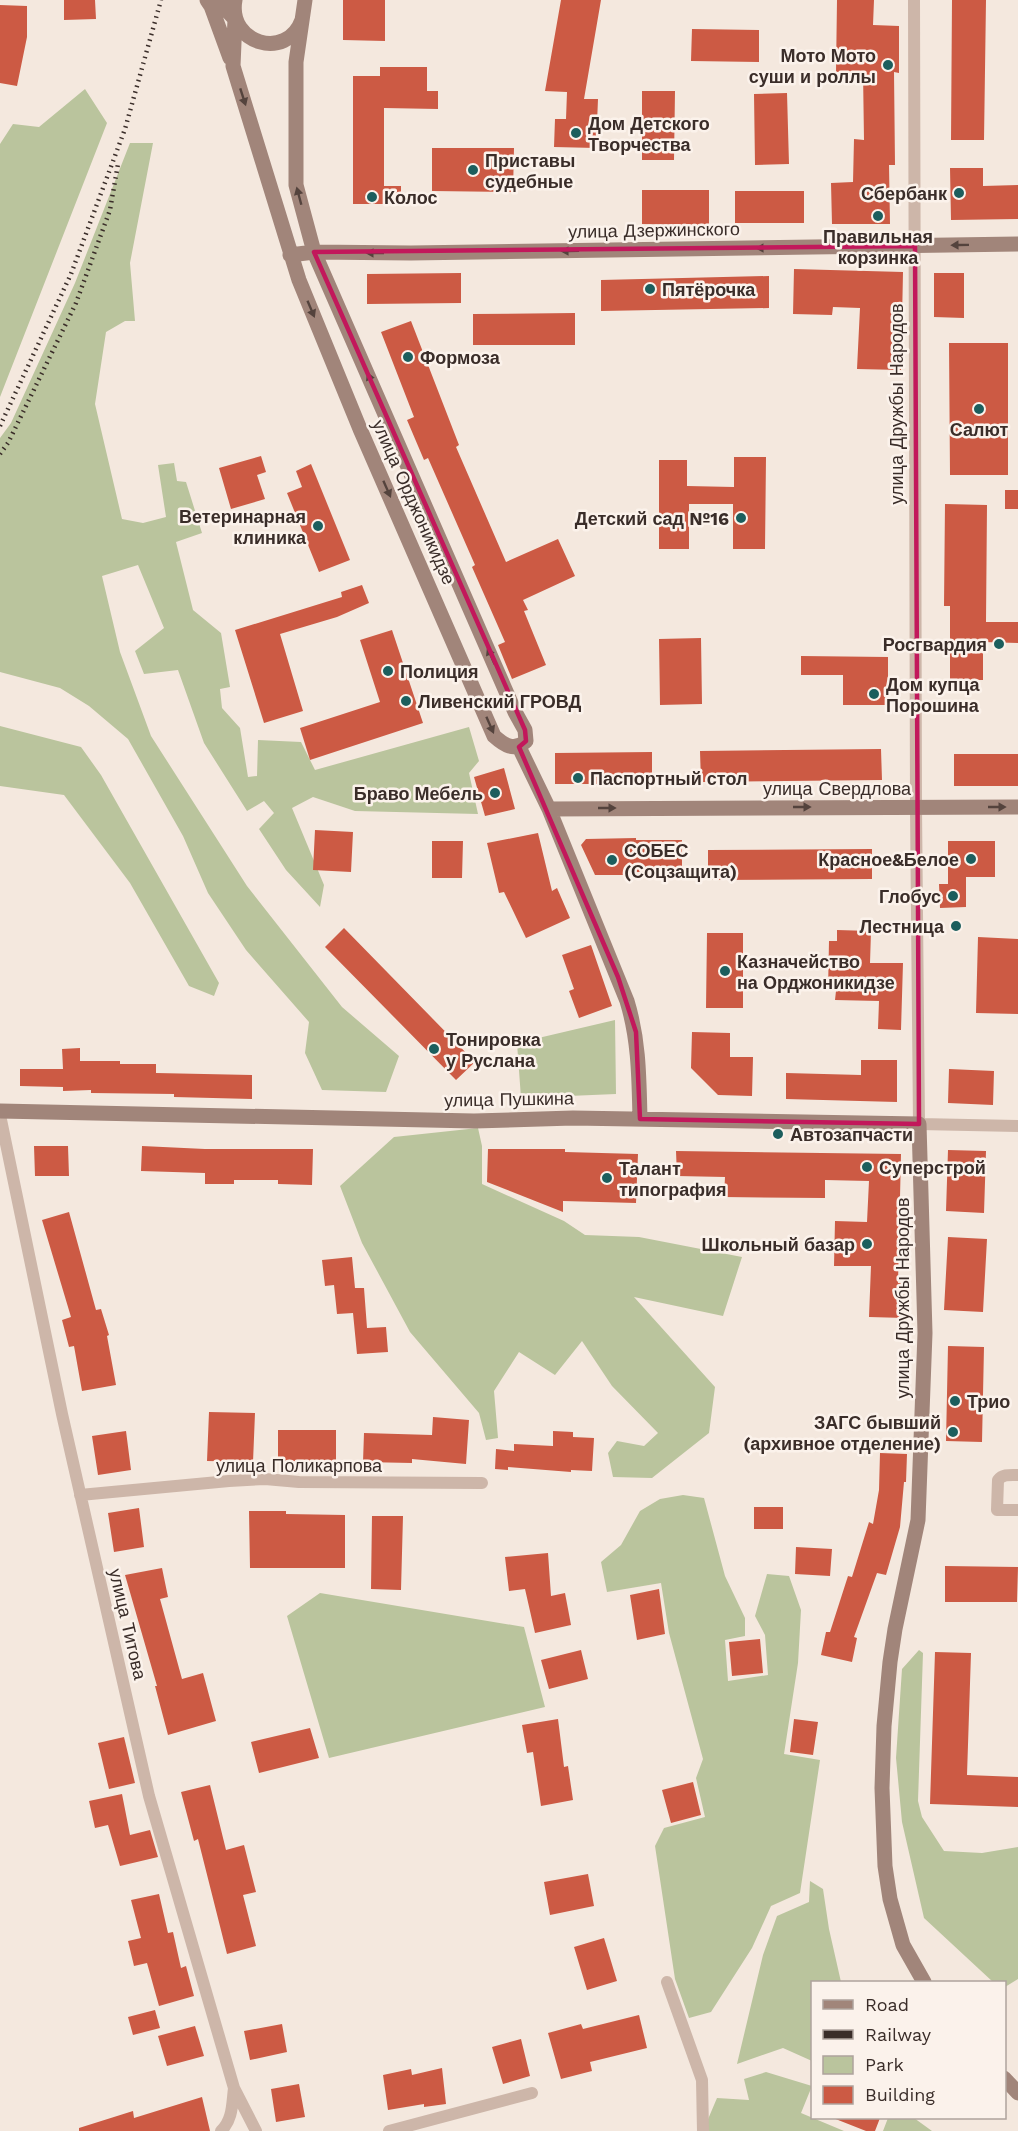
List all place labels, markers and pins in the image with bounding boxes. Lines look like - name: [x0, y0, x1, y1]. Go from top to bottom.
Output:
- place label: Мото Мото суши и роллы: [749, 45, 876, 87]
- marker: Мото Мото суши и роллы: [881, 58, 895, 72]
- place label: Дом Детского Творчества: [588, 113, 710, 155]
- marker: Дом Детского Творчества: [569, 126, 583, 140]
- place label: Приставы судебные: [485, 150, 575, 192]
- marker: Приставы судебные: [466, 163, 480, 177]
- place label: Сбербанк: [861, 183, 948, 204]
- marker: Сбербанк: [952, 186, 966, 200]
- place label: Колос: [384, 187, 438, 208]
- marker: Колос: [365, 190, 379, 204]
- marker: Правильная корзинка: [871, 209, 885, 223]
- place label: Правильная корзинка: [823, 226, 933, 268]
- place label: Пятёрочка: [662, 279, 756, 300]
- marker: Пятёрочка: [643, 282, 657, 296]
- place label: Формоза: [420, 347, 501, 368]
- marker: Формоза: [401, 350, 415, 364]
- marker: Салют: [972, 402, 986, 416]
- place label: Салют: [950, 419, 1008, 440]
- place label: Ветеринарная клиника: [179, 506, 307, 548]
- place label: Детский сад №16: [575, 508, 729, 529]
- marker: Детский сад №16: [734, 511, 748, 525]
- marker: Ветеринарная клиника: [311, 519, 325, 533]
- place label: Росгвардия: [883, 634, 987, 655]
- marker: Росгвардия: [992, 637, 1006, 651]
- place label: Полиция: [400, 661, 479, 682]
- marker: Полиция: [381, 664, 395, 678]
- place label: Дом купца Порошина: [886, 674, 980, 716]
- marker: Дом купца Порошина: [867, 687, 881, 701]
- place label: Ливенский ГРОВД: [418, 691, 581, 712]
- marker: Ливенский ГРОВД: [399, 694, 413, 708]
- place label: Паспортный стол: [590, 768, 747, 789]
- marker: Паспортный стол: [571, 771, 585, 785]
- place label: Браво Мебель: [354, 783, 483, 804]
- marker: Браво Мебель: [488, 786, 502, 800]
- place label: СОБЕС (Соцзащита): [624, 840, 737, 882]
- place label: Красное&Белое: [818, 849, 959, 870]
- marker: Красное&Белое: [964, 852, 978, 866]
- marker: СОБЕС (Соцзащита): [605, 853, 619, 867]
- place label: Глобус: [879, 886, 941, 907]
- marker: Глобус: [946, 889, 960, 903]
- place label: Лестница: [860, 916, 945, 937]
- marker: Лестница: [949, 919, 963, 933]
- place label: Казначейство на Орджоникидзе: [737, 951, 895, 993]
- marker: Казначейство на Орджоникидзе: [718, 964, 732, 978]
- place label: Тонировка у Руслана: [446, 1029, 542, 1071]
- marker: Тонировка у Руслана: [427, 1042, 441, 1056]
- place label: Автозапчасти: [790, 1124, 913, 1145]
- marker: Автозапчасти: [771, 1127, 785, 1141]
- place label: Суперстрой: [879, 1157, 986, 1178]
- place label: Талант типография: [619, 1158, 727, 1200]
- marker: Суперстрой: [860, 1160, 874, 1174]
- marker: Талант типография: [600, 1171, 614, 1185]
- place label: Школьный базар: [702, 1234, 855, 1255]
- marker: Школьный базар: [860, 1237, 874, 1251]
- place label: Трио: [967, 1391, 1010, 1412]
- marker: Трио: [948, 1394, 962, 1408]
- place label: ЗАГС бывший (архивное отделение): [743, 1412, 941, 1454]
- marker: ЗАГС бывший (архивное отделение): [946, 1425, 960, 1439]

